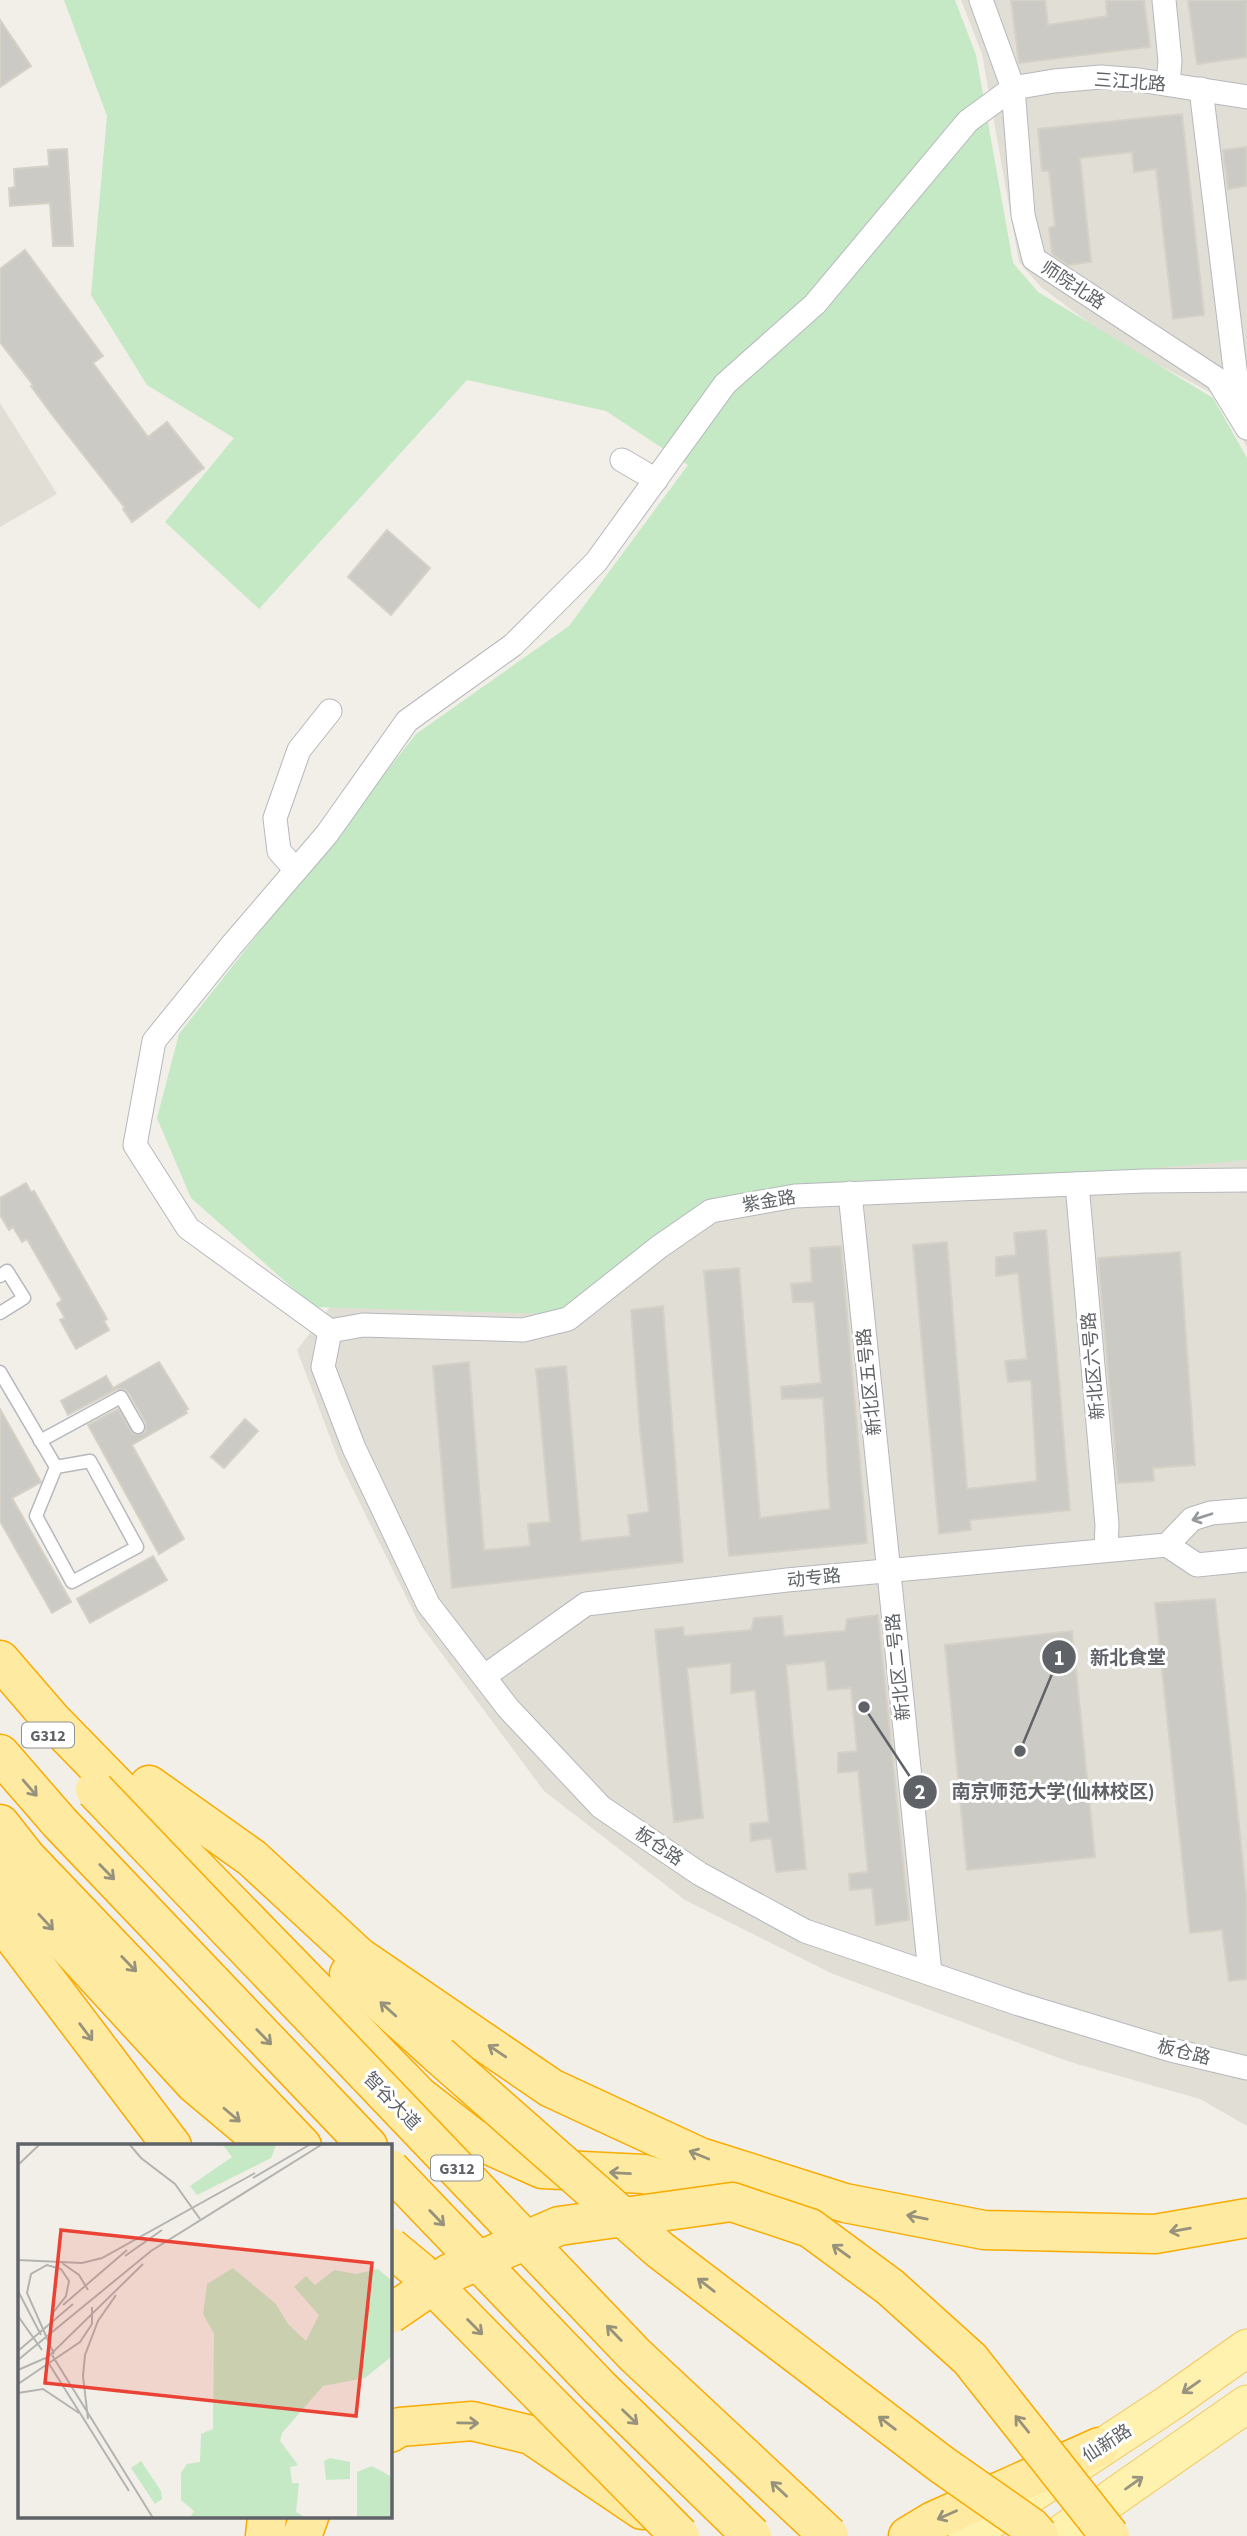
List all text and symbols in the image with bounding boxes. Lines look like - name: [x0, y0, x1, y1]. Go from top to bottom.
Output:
- street label: 三江北路: [1093, 68, 1167, 97]
- street label: 师院北路: [1036, 255, 1110, 316]
- street label: 紫金路: [740, 1185, 798, 1218]
- street label: 新北区六号路: [1076, 1311, 1111, 1421]
- street label: 新北区五号路: [851, 1327, 888, 1437]
- one-way arrow: [1191, 1512, 1213, 1524]
- street label: 动专路: [786, 1563, 842, 1594]
- street label: 新北区二号路: [880, 1612, 917, 1722]
- callout: 新北食堂: [1041, 1637, 1180, 1677]
- text: 1: [1053, 1643, 1065, 1673]
- text: 新北食堂: [1090, 1645, 1166, 1672]
- road number: G312: [22, 1722, 74, 1748]
- callout: 南京师范大学(仙林校区): [903, 1772, 1169, 1812]
- text: 2: [914, 1777, 926, 1807]
- one-way arrow: [22, 1779, 38, 1797]
- text: 南京师范大学(仙林校区): [951, 1779, 1155, 1806]
- street label: 板仓路: [629, 1821, 688, 1872]
- one-way arrow: [98, 1864, 115, 1881]
- one-way arrow: [38, 1913, 54, 1931]
- one-way arrow: [121, 1955, 138, 1972]
- one-way arrow: [379, 2001, 397, 2017]
- one-way arrow: [78, 2022, 93, 2041]
- one-way arrow: [255, 2028, 272, 2045]
- street label: 板仓路: [1155, 2034, 1213, 2071]
- one-way arrow: [488, 2044, 507, 2058]
- street label: 智谷大道: [358, 2067, 426, 2136]
- one-way arrow: [223, 2107, 241, 2123]
- inset map: [18, 2144, 392, 2518]
- one-way arrow: [688, 2148, 710, 2161]
- road number: G312: [431, 2156, 483, 2180]
- one-way arrow: [608, 2166, 631, 2179]
- one-way arrow: [429, 2209, 446, 2226]
- one-way arrow: [906, 2210, 929, 2223]
- one-way arrow: [1169, 2224, 1192, 2237]
- one-way arrow: [832, 2244, 851, 2258]
- one-way arrow: [697, 2278, 716, 2293]
- one-way arrow: [466, 2319, 483, 2336]
- one-way arrow: [605, 2325, 622, 2342]
- one-way arrow: [1182, 2380, 1201, 2394]
- one-way arrow: [621, 2408, 638, 2425]
- one-way arrow: [878, 2415, 897, 2430]
- one-way arrow: [456, 2416, 479, 2429]
- one-way arrow: [1015, 2416, 1030, 2434]
- street label: 仙新路: [1078, 2418, 1137, 2469]
- one-way arrow: [1124, 2476, 1143, 2490]
- one-way arrow: [771, 2481, 788, 2498]
- one-way arrow: [937, 2509, 959, 2522]

